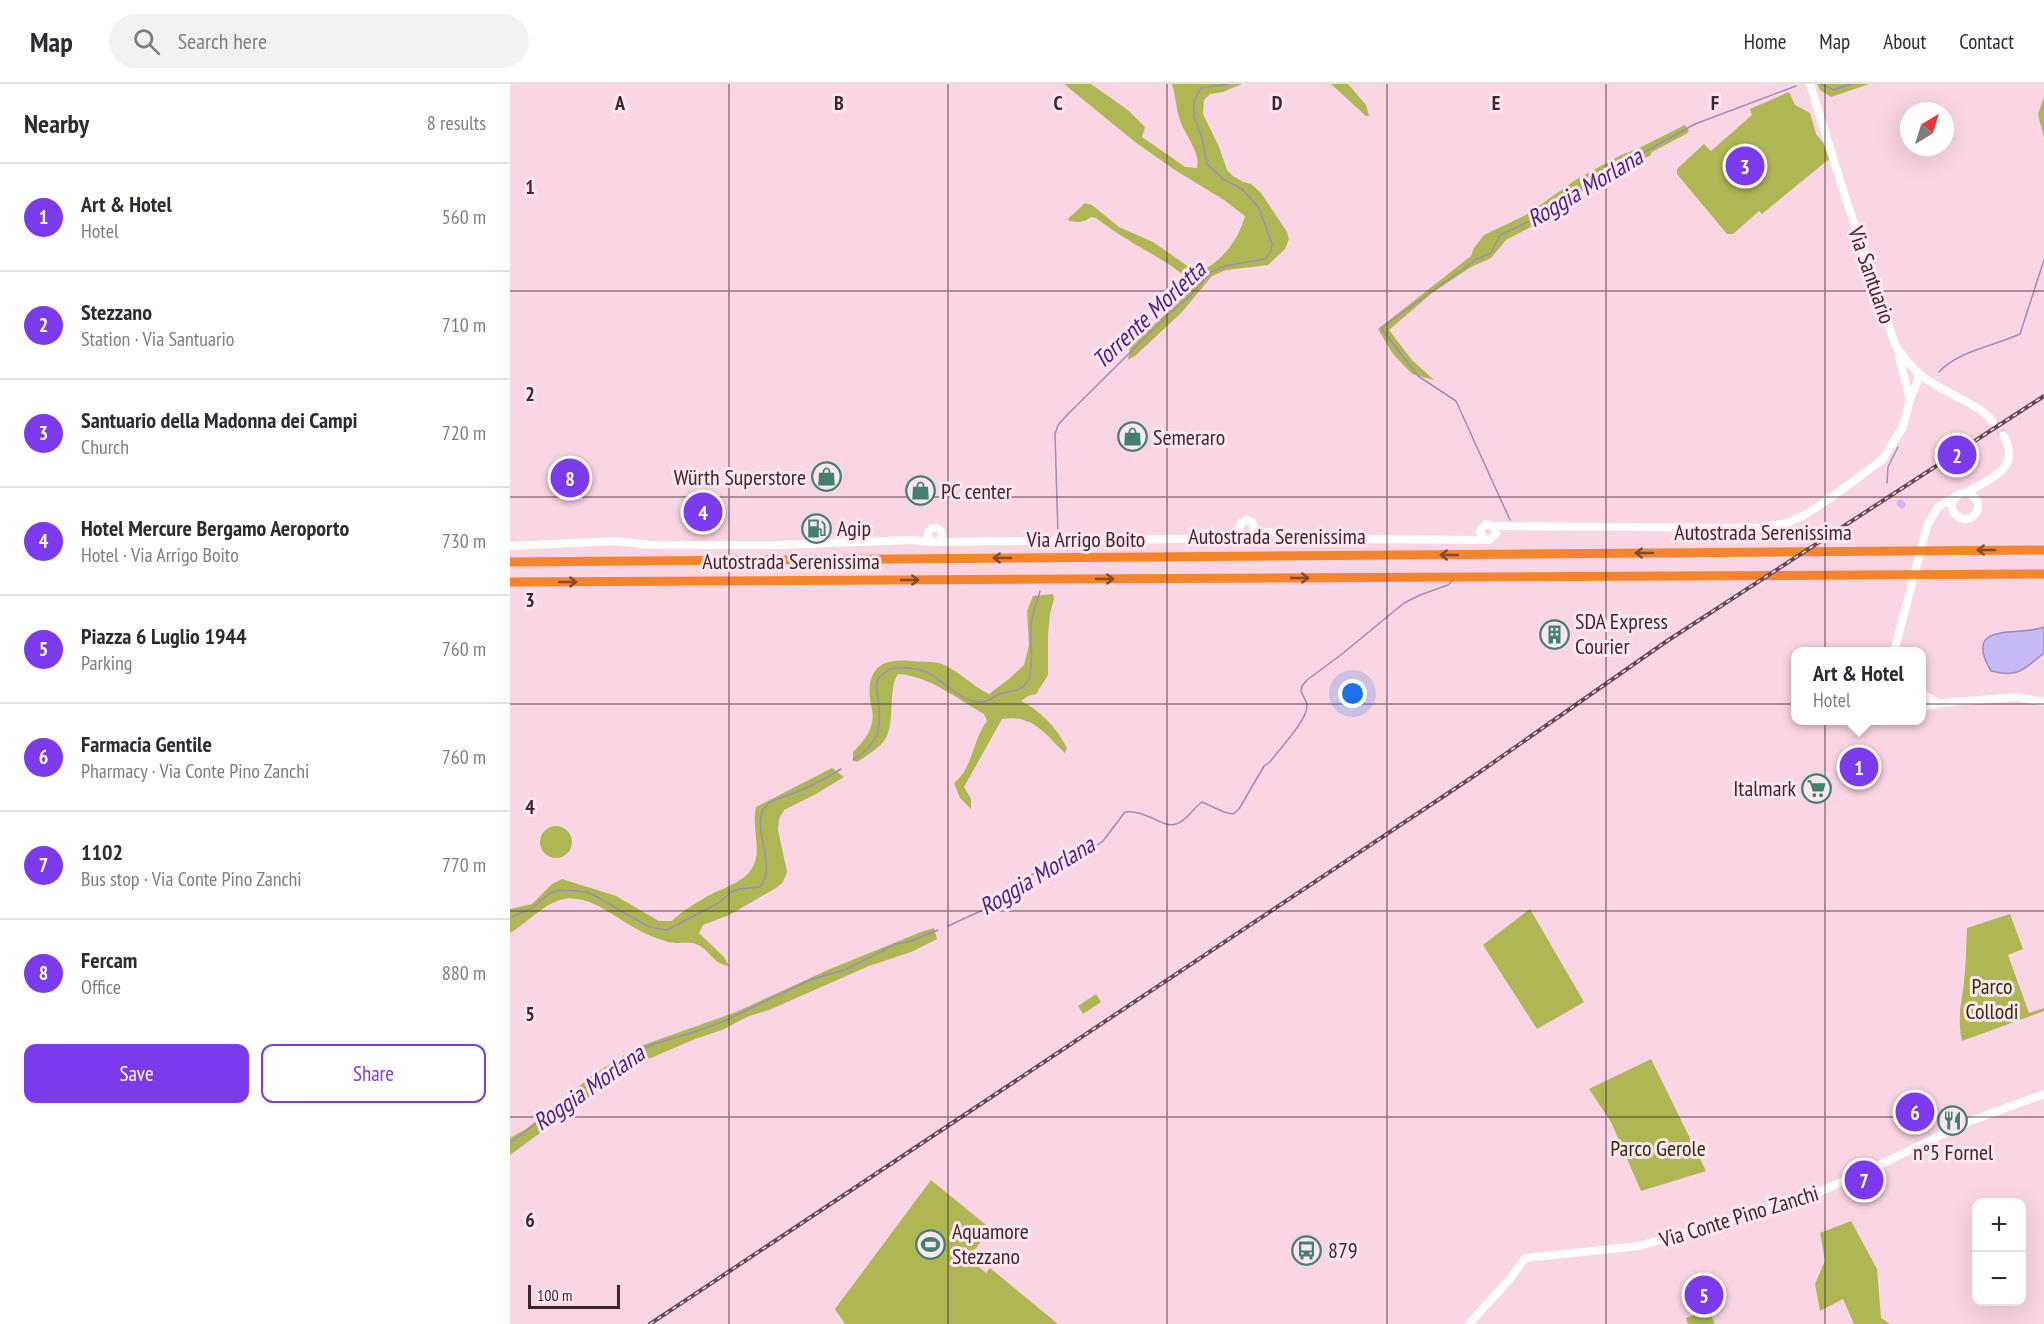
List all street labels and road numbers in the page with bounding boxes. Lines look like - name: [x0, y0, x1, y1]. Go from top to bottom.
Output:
- street label: Via Santuario: [1842, 222, 1902, 327]
- street label: Autostrada Serenissima: [1674, 518, 1852, 546]
- street label: Autostrada Serenissima: [1188, 522, 1366, 550]
- street label: Via Arrigo Boito: [1026, 525, 1145, 553]
- street label: Autostrada Serenissima: [702, 547, 880, 575]
- street label: Via Conte Pino Zanchi: [1655, 1179, 1822, 1254]

